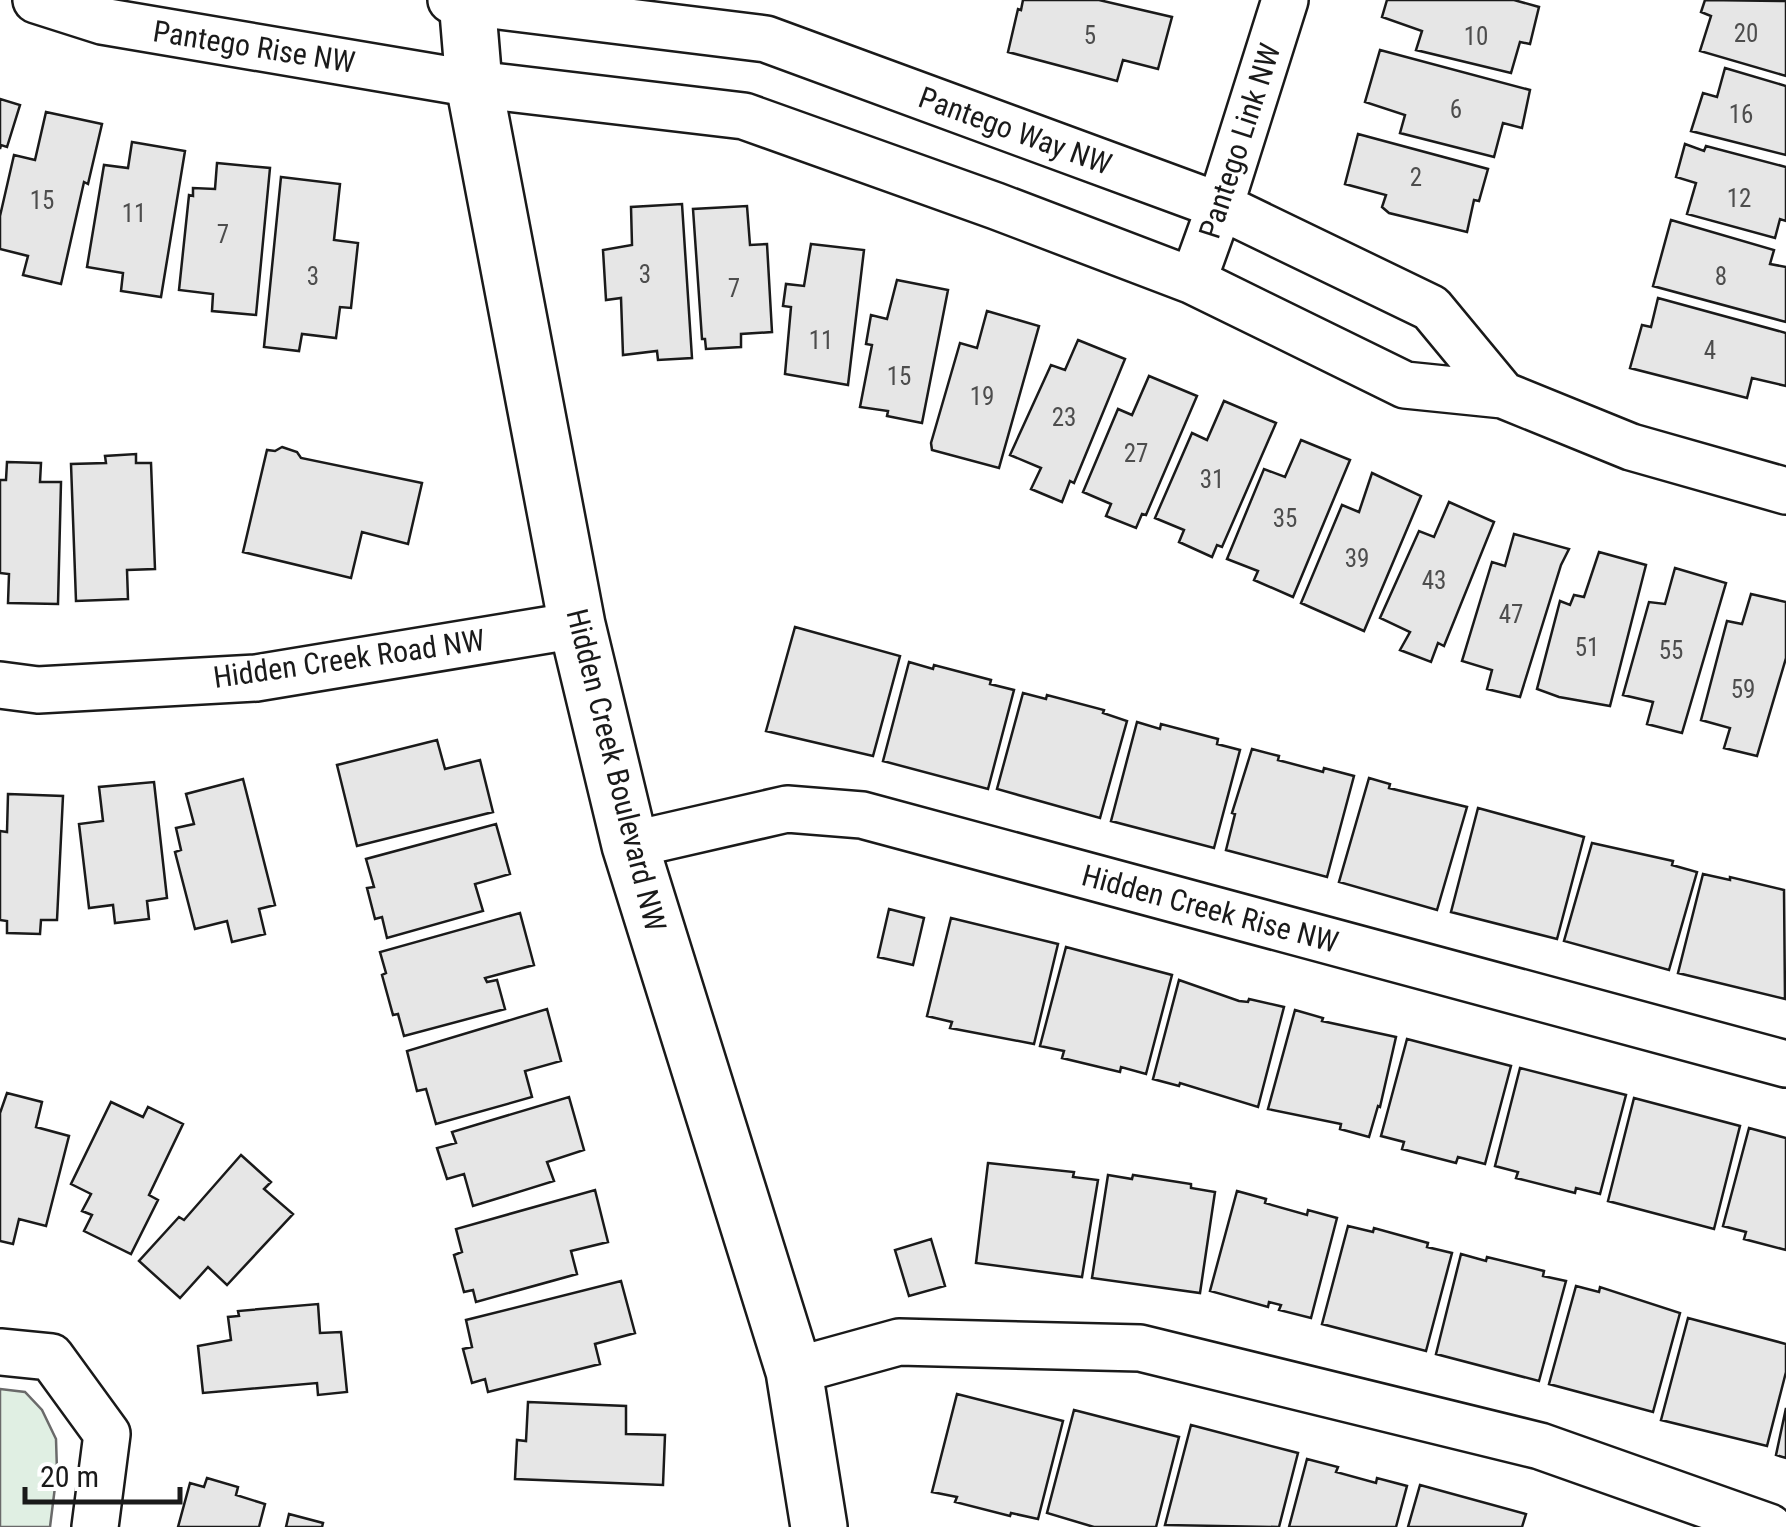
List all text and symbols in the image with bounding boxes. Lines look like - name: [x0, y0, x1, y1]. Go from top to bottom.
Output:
- street label: Pantego Rise NW: [151, 13, 358, 80]
- house number: 20: [1734, 19, 1758, 48]
- house number: 5: [1084, 21, 1096, 50]
- house number: 10: [1464, 22, 1488, 51]
- street label: Pantego Link NW: [1192, 39, 1288, 243]
- street label: Pantego Way NW: [914, 79, 1116, 182]
- house number: 6: [1450, 95, 1462, 124]
- house number: 16: [1729, 100, 1753, 129]
- house number: 2: [1410, 163, 1422, 192]
- house number: 12: [1727, 184, 1751, 213]
- house number: 15: [30, 186, 54, 215]
- house number: 11: [122, 199, 146, 228]
- house number: 7: [217, 220, 229, 249]
- house number: 3: [639, 260, 651, 289]
- house number: 3: [307, 262, 319, 291]
- house number: 8: [1715, 262, 1727, 291]
- house number: 7: [728, 274, 740, 303]
- house number: 11: [809, 326, 833, 355]
- house number: 4: [1704, 336, 1716, 365]
- house number: 15: [887, 362, 911, 391]
- house number: 19: [970, 382, 994, 411]
- house number: 23: [1052, 403, 1076, 432]
- house number: 27: [1124, 439, 1148, 468]
- house number: 31: [1200, 465, 1224, 494]
- house number: 35: [1273, 504, 1297, 533]
- house number: 39: [1345, 544, 1369, 573]
- house number: 43: [1422, 566, 1446, 595]
- house number: 47: [1499, 600, 1523, 629]
- street label: Hidden Creek Boulevard NW: [559, 605, 674, 935]
- street label: Hidden Creek Road NW: [211, 622, 487, 695]
- house number: 51: [1575, 633, 1599, 662]
- house number: 55: [1659, 636, 1683, 665]
- house number: 59: [1731, 675, 1755, 704]
- street label: Hidden Creek Rise NW: [1078, 857, 1342, 960]
- scale bar: [25, 1442, 180, 1504]
- text: 20 m: [40, 1459, 99, 1494]

